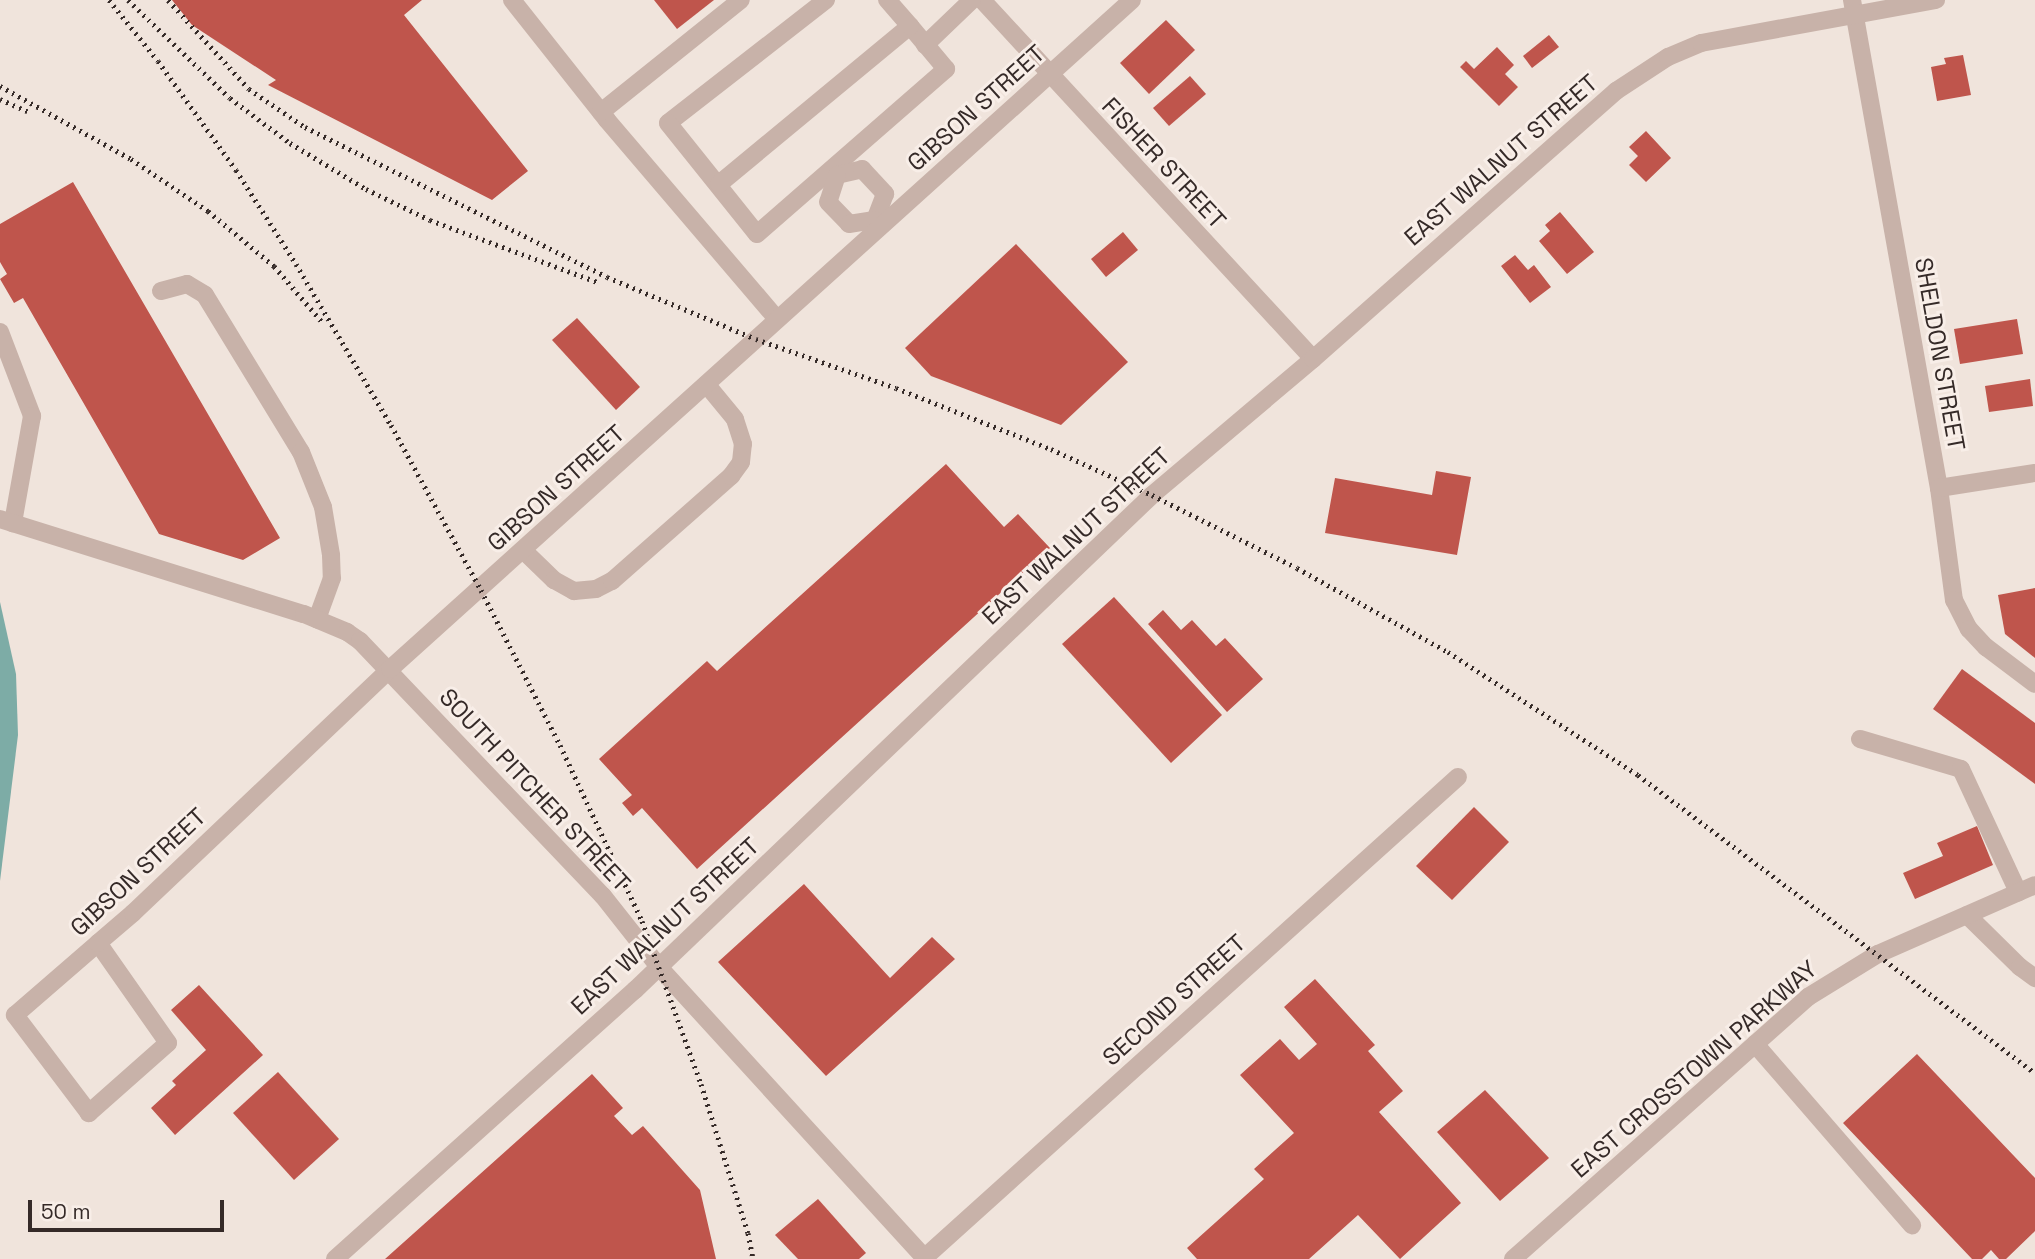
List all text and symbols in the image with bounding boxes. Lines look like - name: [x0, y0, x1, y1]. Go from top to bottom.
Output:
- street label: GIBSON STREET: [901, 39, 1051, 177]
- street label: EAST WALNUT STREET: [1398, 68, 1604, 252]
- street label: FISHER STREET: [1096, 92, 1232, 234]
- street label: SHELDON STREET: [1909, 255, 1971, 453]
- street label: GIBSON STREET: [481, 419, 631, 557]
- street label: EAST WALNUT STREET: [975, 441, 1177, 631]
- street label: SOUTH PITCHER STREET: [433, 683, 637, 897]
- street label: GIBSON STREET: [64, 802, 212, 942]
- street label: EAST WALNUT STREET: [564, 831, 766, 1021]
- street label: SECOND STREET: [1097, 928, 1251, 1072]
- street label: EAST CROSSTOWN PARKWAY: [1565, 954, 1823, 1184]
- scale bar: [32, 1186, 228, 1230]
- text: 50 m: [41, 1198, 91, 1225]

